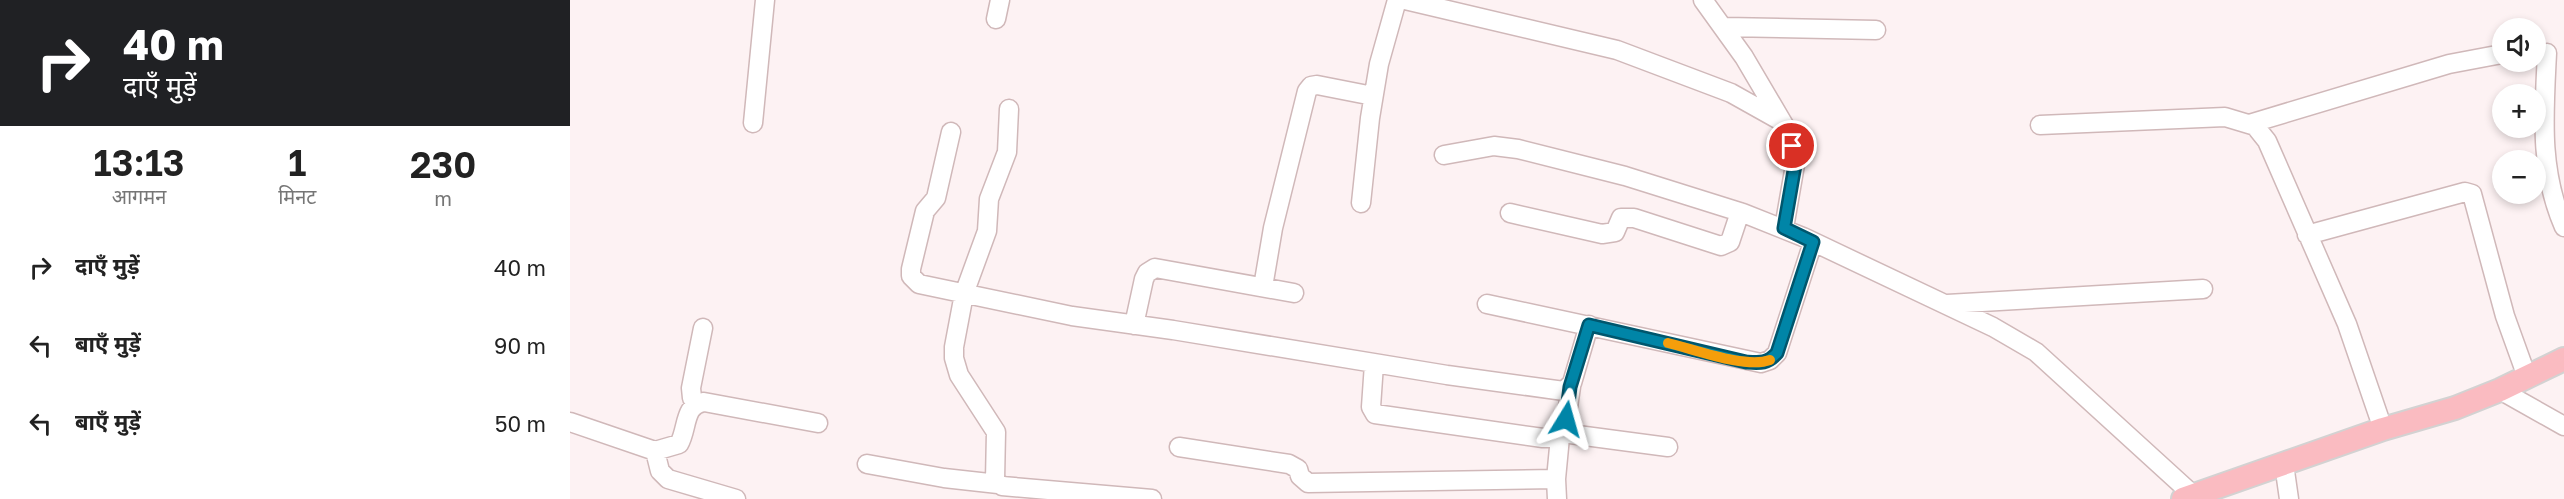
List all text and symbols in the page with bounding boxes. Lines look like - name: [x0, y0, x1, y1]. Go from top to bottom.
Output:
- map controls: [2492, 18, 2546, 204]
- button: sound: [2492, 18, 2546, 72]
- text: 40 m: [123, 19, 224, 69]
- icon: right: [24, 24, 102, 102]
- text: दाएँ मुड़ें: [123, 70, 197, 102]
- button: +: [2492, 84, 2546, 138]
- pin: [1766, 120, 1817, 171]
- icon: arrive: [1775, 129, 1808, 162]
- text: 13:13: [94, 141, 185, 184]
- text: 1: [288, 141, 306, 184]
- text: 230: [410, 143, 476, 186]
- button: −: [2492, 150, 2546, 204]
- text: आगमन: [112, 184, 166, 208]
- text: मिनट: [278, 184, 316, 208]
- text: m: [434, 186, 452, 210]
- icon: right: [24, 251, 57, 284]
- text: दाएँ मुड़ें: [75, 252, 140, 279]
- text: 40 m: [494, 254, 546, 281]
- icon: left: [24, 329, 57, 362]
- text: बाएँ मुड़ें: [75, 330, 141, 357]
- text: 90 m: [494, 332, 546, 359]
- position arrow: [1534, 387, 1598, 451]
- icon: left: [24, 407, 57, 440]
- text: बाएँ मुड़ें: [75, 408, 141, 435]
- text: 50 m: [495, 410, 546, 437]

